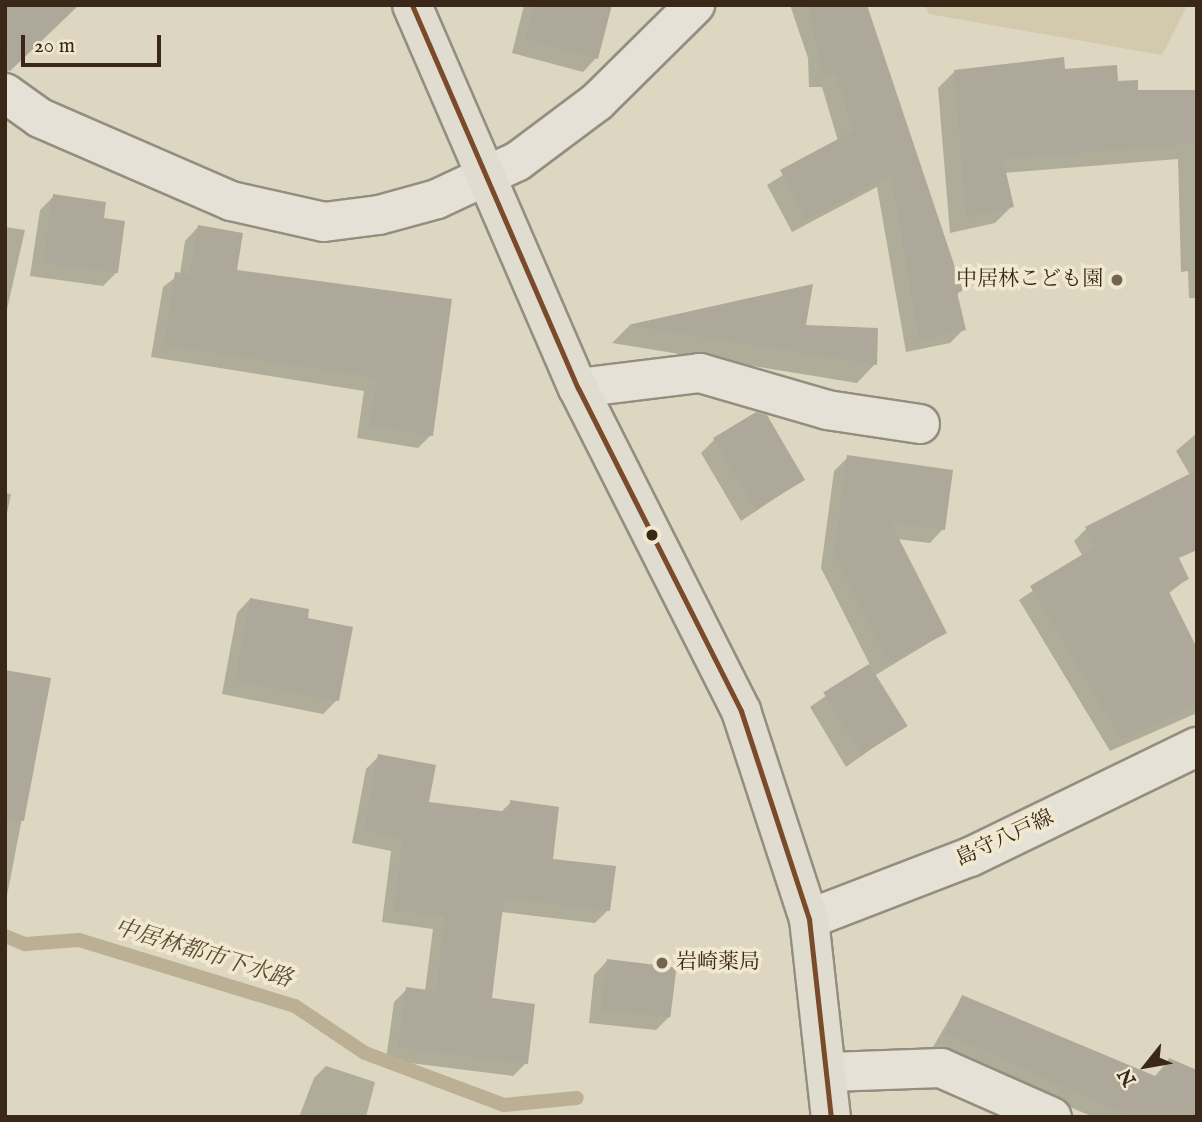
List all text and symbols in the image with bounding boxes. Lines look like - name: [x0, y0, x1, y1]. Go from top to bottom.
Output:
- scale bar: [24, 21, 164, 65]
- text: 20 m: [34, 33, 75, 60]
- place label: 中居林こども園: [956, 267, 1103, 293]
- marker: 中居林こども園: [1109, 272, 1125, 288]
- unlabelled marker: [645, 528, 659, 542]
- street label: 島守八戸線: [952, 805, 1058, 873]
- water label: 中居林都市下水路: [111, 914, 295, 994]
- place label: 岩崎薬局: [676, 950, 760, 976]
- marker: 岩崎薬局: [654, 955, 670, 971]
- north arrow: [1111, 1031, 1181, 1101]
- text: N: [1113, 1064, 1143, 1090]

